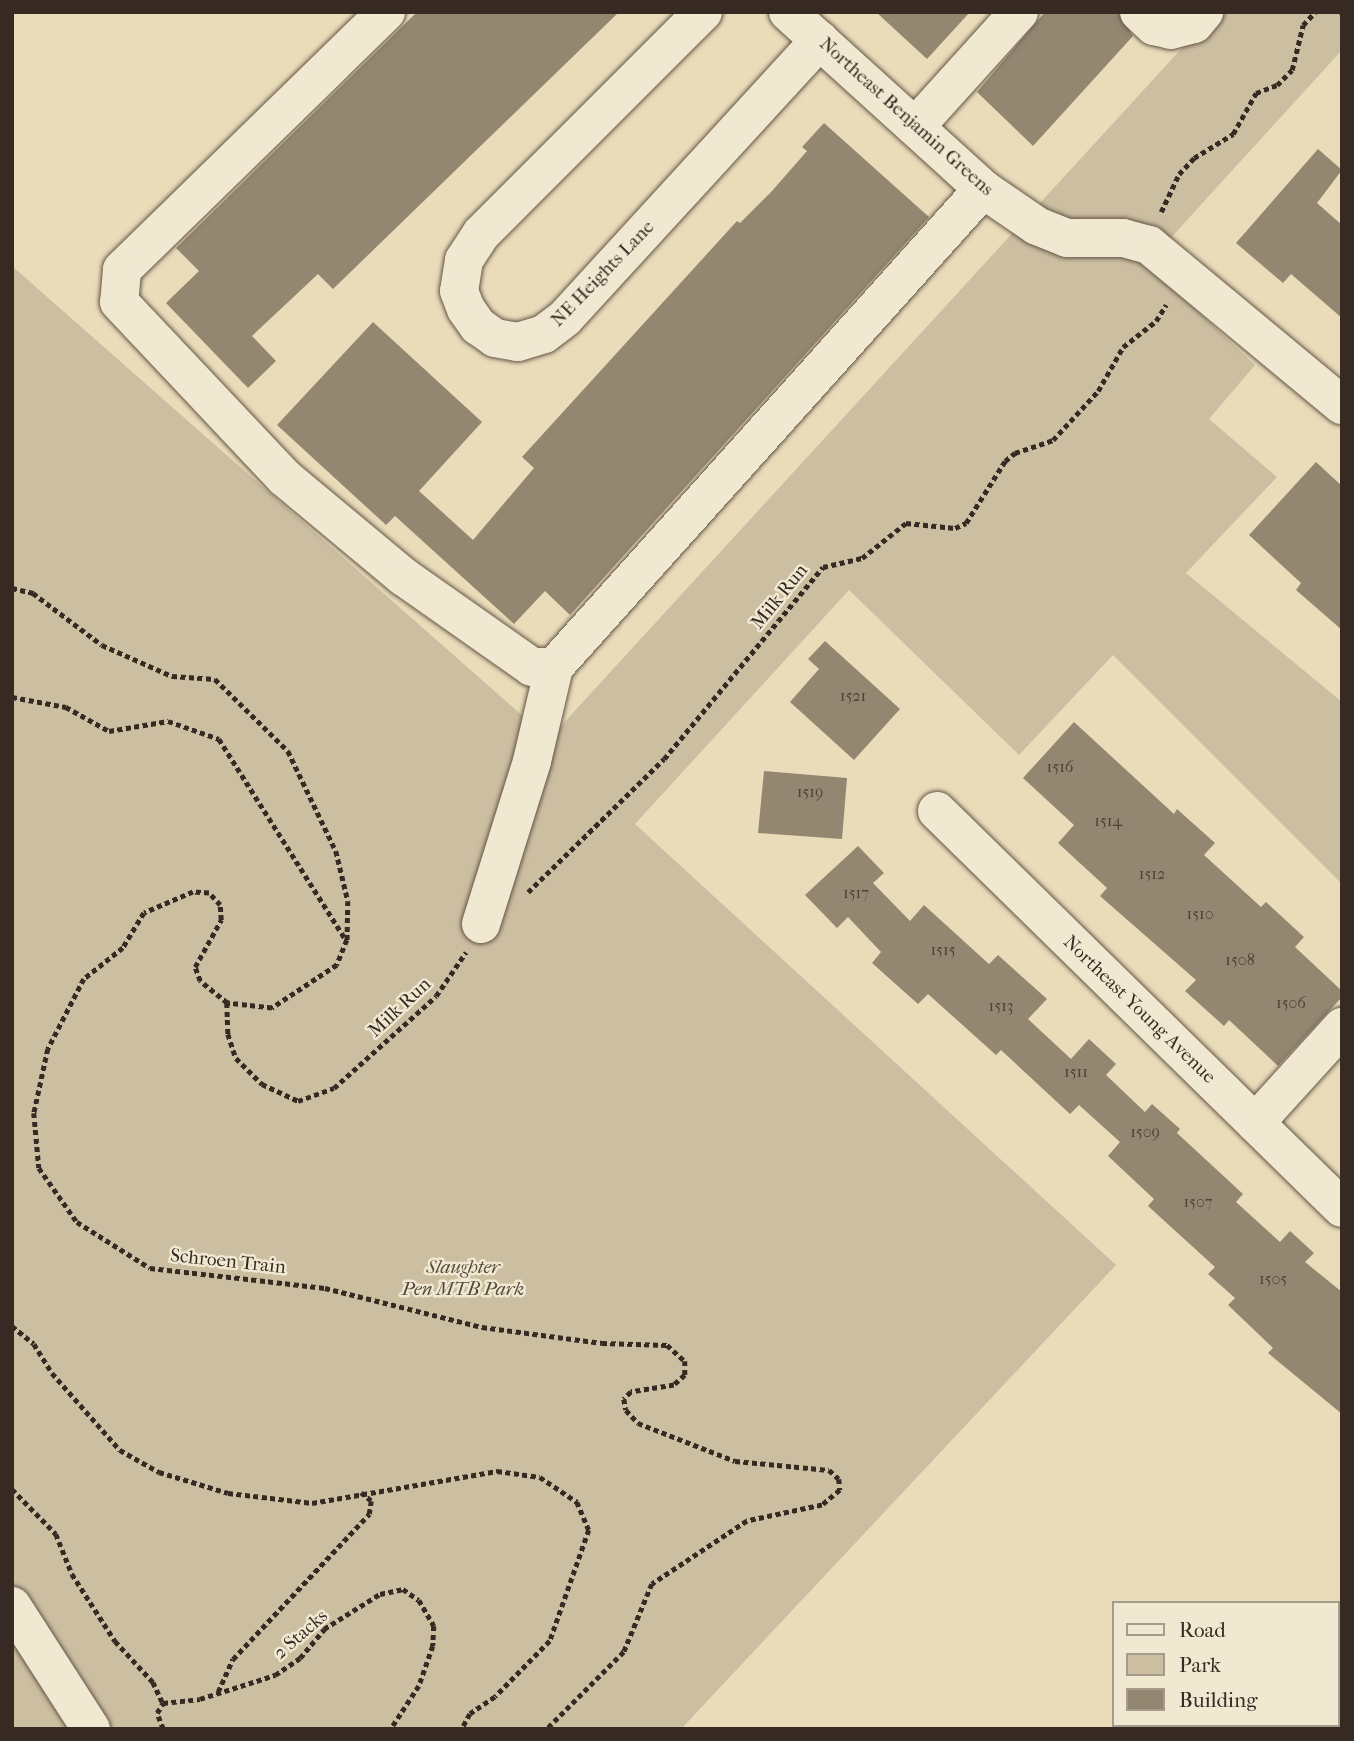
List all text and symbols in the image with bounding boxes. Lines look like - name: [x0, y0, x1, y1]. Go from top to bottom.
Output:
- street label: Northeast Benjamin Greens: [814, 33, 998, 201]
- street label: NE Heights Lane: [547, 216, 659, 332]
- street label: Milk Run: [747, 560, 813, 634]
- house number: 1521: [840, 686, 866, 706]
- house number: 1516: [1047, 757, 1073, 777]
- house number: 1519: [797, 782, 823, 802]
- house number: 1514: [1094, 811, 1122, 831]
- house number: 1512: [1139, 864, 1165, 884]
- house number: 1517: [843, 883, 869, 903]
- house number: 1510: [1186, 904, 1214, 924]
- street label: Northeast Young Avenue: [1058, 931, 1220, 1089]
- house number: 1515: [930, 940, 956, 960]
- house number: 1508: [1225, 950, 1255, 970]
- street label: Milk Run: [364, 973, 436, 1043]
- house number: 1506: [1276, 993, 1306, 1013]
- house number: 1513: [989, 996, 1013, 1016]
- house number: 1511: [1064, 1062, 1088, 1082]
- house number: 1509: [1130, 1122, 1160, 1142]
- house number: 1507: [1183, 1192, 1213, 1212]
- street label: Schroen Train: [169, 1245, 287, 1279]
- park label: Slaughter Pen MTB Park: [402, 1257, 524, 1301]
- house number: 1505: [1259, 1269, 1287, 1289]
- legend: [1112, 1601, 1340, 1727]
- street label: 2 Stacks: [269, 1605, 333, 1665]
- text: Road: [1179, 1618, 1226, 1642]
- text: Park: [1179, 1653, 1221, 1677]
- text: Building: [1179, 1688, 1257, 1712]

